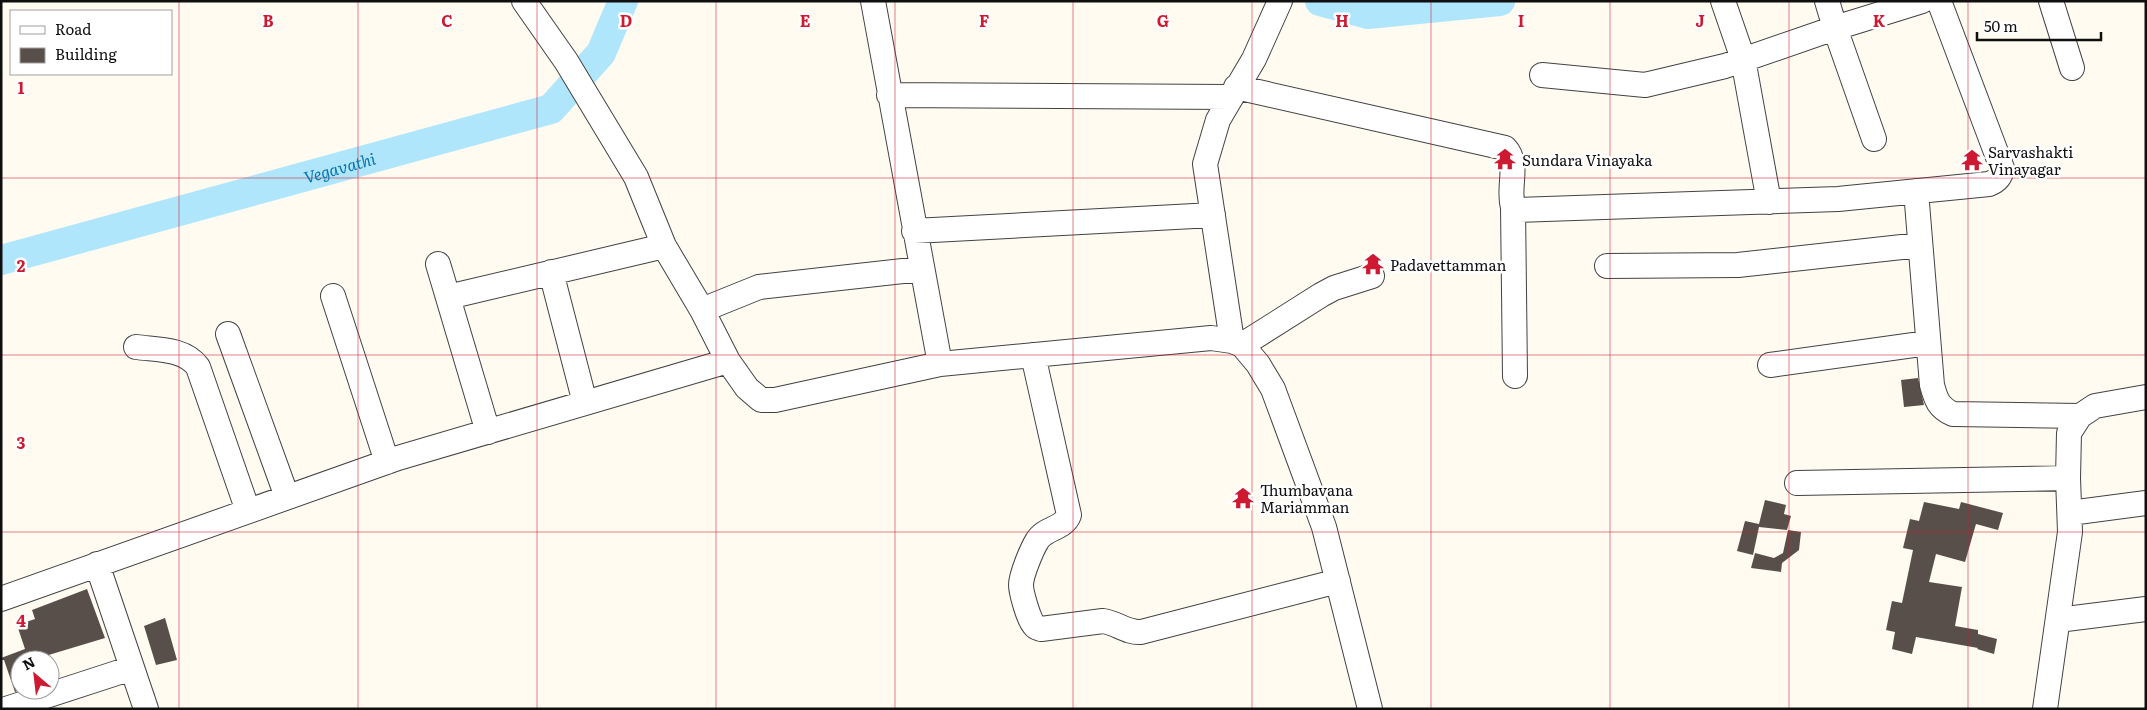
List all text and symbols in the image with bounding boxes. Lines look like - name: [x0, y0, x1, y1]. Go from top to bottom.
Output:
- text: B: [262, 8, 274, 32]
- text: C: [441, 8, 453, 32]
- text: D: [620, 8, 632, 32]
- text: E: [800, 8, 811, 32]
- text: F: [979, 8, 989, 32]
- text: G: [1157, 8, 1169, 32]
- text: H: [1335, 8, 1349, 32]
- text: I: [1518, 8, 1524, 32]
- text: J: [1695, 8, 1705, 32]
- text: K: [1873, 8, 1886, 32]
- legend: [10, 10, 172, 75]
- scale bar: [1977, 10, 2101, 42]
- text: 50 m: [1984, 14, 2018, 37]
- text: Road: [55, 17, 91, 40]
- text: Building: [55, 42, 117, 65]
- text: 1: [18, 75, 25, 99]
- place label: Sarvashakti Vinayagar: [1988, 140, 2073, 180]
- water label: Vegavathi: [301, 146, 378, 188]
- temple icon: Sundara Vinayaka: [1492, 146, 1518, 172]
- temple icon: Sarvashakti Vinayagar: [1959, 147, 1985, 173]
- place label: Sundara Vinayaka: [1522, 148, 1653, 171]
- temple icon: Padavettamman: [1360, 251, 1386, 277]
- text: 2: [17, 253, 26, 277]
- place label: Padavettamman: [1390, 253, 1507, 276]
- text: 3: [17, 430, 26, 454]
- place label: Thumbavana Mariamman: [1260, 478, 1354, 518]
- temple icon: Thumbavana Mariamman: [1230, 485, 1256, 511]
- text: 4: [16, 608, 26, 632]
- north arrow: [10, 650, 60, 700]
- text: N: [19, 651, 39, 674]

